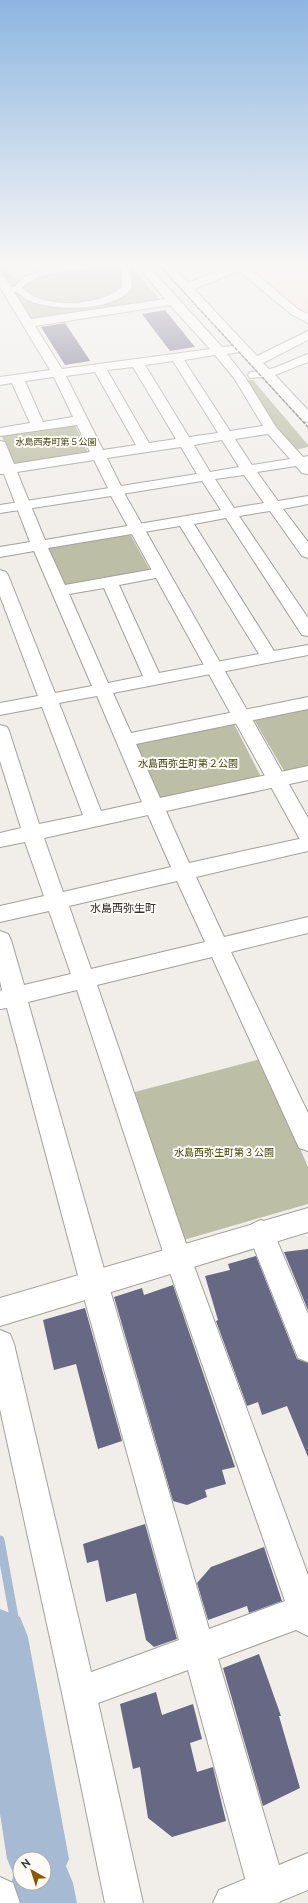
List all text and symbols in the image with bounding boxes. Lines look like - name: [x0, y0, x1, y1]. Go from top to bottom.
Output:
- park label: 水島西寿町第５公園: [15, 437, 97, 447]
- park label: 水島西弥生町第２公園: [138, 758, 238, 769]
- district label: 水島西弥生町: [90, 902, 156, 914]
- park label: 水島西弥生町第３公園: [174, 1147, 274, 1158]
- north arrow: [12, 1851, 52, 1891]
- text: N: [19, 1856, 33, 1870]

